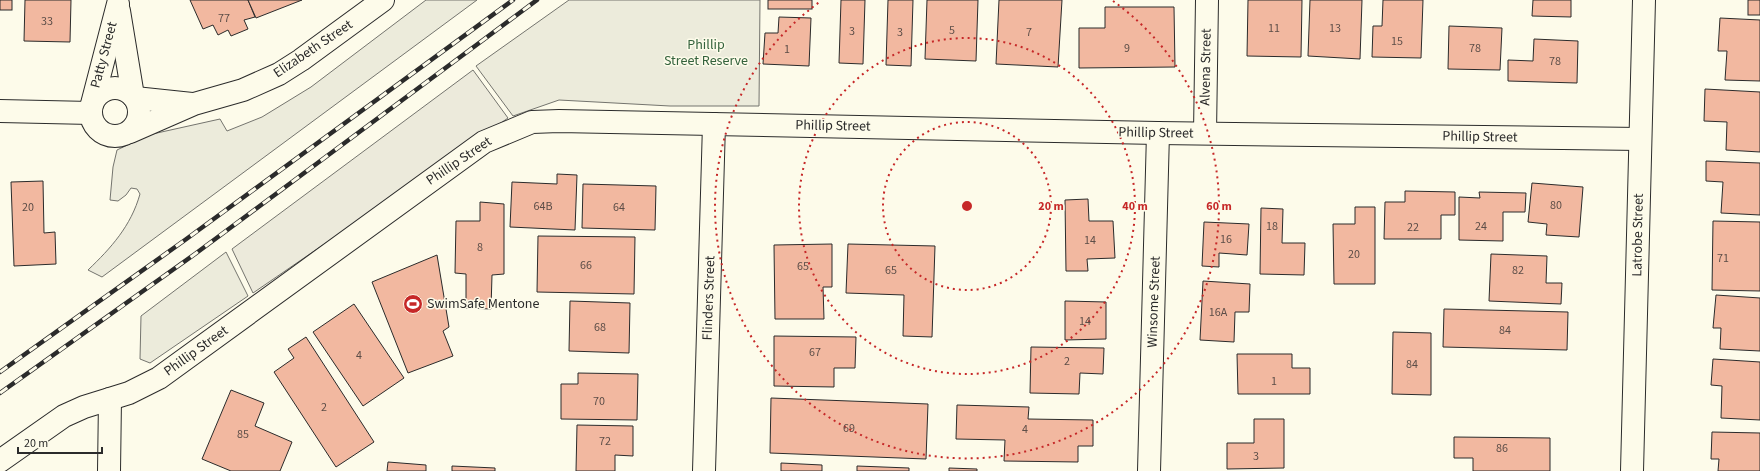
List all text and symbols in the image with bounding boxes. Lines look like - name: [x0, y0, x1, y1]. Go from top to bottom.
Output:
- house number: 77: [218, 10, 230, 27]
- house number: 33: [41, 13, 53, 30]
- street label: Elizabeth Street: [269, 15, 357, 83]
- street label: Patty Street: [86, 19, 122, 90]
- house number: 11: [1268, 20, 1280, 37]
- house number: 13: [1329, 20, 1341, 37]
- house number: 5: [949, 22, 955, 39]
- house number: 3: [849, 23, 855, 40]
- house number: 3: [897, 24, 903, 41]
- house number: 7: [1026, 24, 1032, 41]
- street label: Alvena Street: [1195, 28, 1217, 106]
- house number: 15: [1391, 33, 1403, 50]
- park label: Phillip Street Reserve: [664, 35, 748, 71]
- house number: 9: [1124, 40, 1130, 57]
- house number: 78: [1469, 40, 1481, 57]
- house number: 1: [784, 41, 790, 58]
- house number: 78: [1549, 53, 1561, 70]
- street label: Phillip Street: [795, 115, 871, 137]
- street label: Phillip Street: [1118, 122, 1194, 144]
- street label: Phillip Street: [1442, 126, 1518, 148]
- street label: Phillip Street: [422, 132, 496, 190]
- street label: Latrobe Street: [1627, 193, 1649, 277]
- house number: 80: [1550, 197, 1562, 214]
- house number: 64B: [534, 198, 552, 215]
- text: 20 m: [1038, 198, 1064, 215]
- text: 40 m: [1122, 198, 1148, 215]
- text: 60 m: [1206, 198, 1232, 215]
- house number: 20: [22, 199, 34, 216]
- house number: 64: [613, 199, 625, 216]
- centre of rings: [960, 199, 974, 213]
- house number: 18: [1266, 218, 1278, 235]
- house number: 24: [1475, 218, 1487, 235]
- house number: 22: [1407, 219, 1419, 236]
- house number: 16: [1220, 231, 1232, 248]
- house number: 14: [1084, 232, 1096, 249]
- house number: 8: [477, 239, 483, 256]
- house number: 20: [1348, 246, 1360, 263]
- house number: 71: [1717, 250, 1729, 267]
- street label: Flinders Street: [698, 255, 720, 341]
- street label: Winsome Street: [1142, 255, 1166, 348]
- house number: 66: [580, 257, 592, 274]
- house number: 65: [797, 258, 809, 275]
- house number: 65: [885, 262, 897, 279]
- house number: 82: [1512, 262, 1524, 279]
- sports icon: SwimSafe Mentone: [402, 293, 424, 315]
- place label: SwimSafe Mentone: [427, 294, 539, 314]
- house number: 16A: [1209, 304, 1228, 321]
- house number: 14: [1079, 313, 1091, 330]
- house number: 68: [594, 319, 606, 336]
- street label: Phillip Street: [160, 321, 233, 381]
- house number: 84: [1499, 322, 1511, 339]
- house number: 67: [809, 344, 821, 361]
- house number: 4: [356, 347, 362, 364]
- house number: 2: [1064, 353, 1070, 370]
- house number: 84: [1406, 356, 1418, 373]
- house number: 1: [1271, 373, 1277, 390]
- house number: 70: [593, 393, 605, 410]
- house number: 2: [321, 399, 327, 416]
- house number: 69: [843, 420, 855, 437]
- house number: 4: [1022, 421, 1028, 438]
- house number: 85: [237, 426, 249, 443]
- scale bar: [18, 429, 102, 455]
- house number: 72: [599, 433, 611, 450]
- text: 20 m: [24, 435, 48, 452]
- house number: 86: [1496, 440, 1508, 457]
- house number: 3: [1253, 448, 1259, 465]

